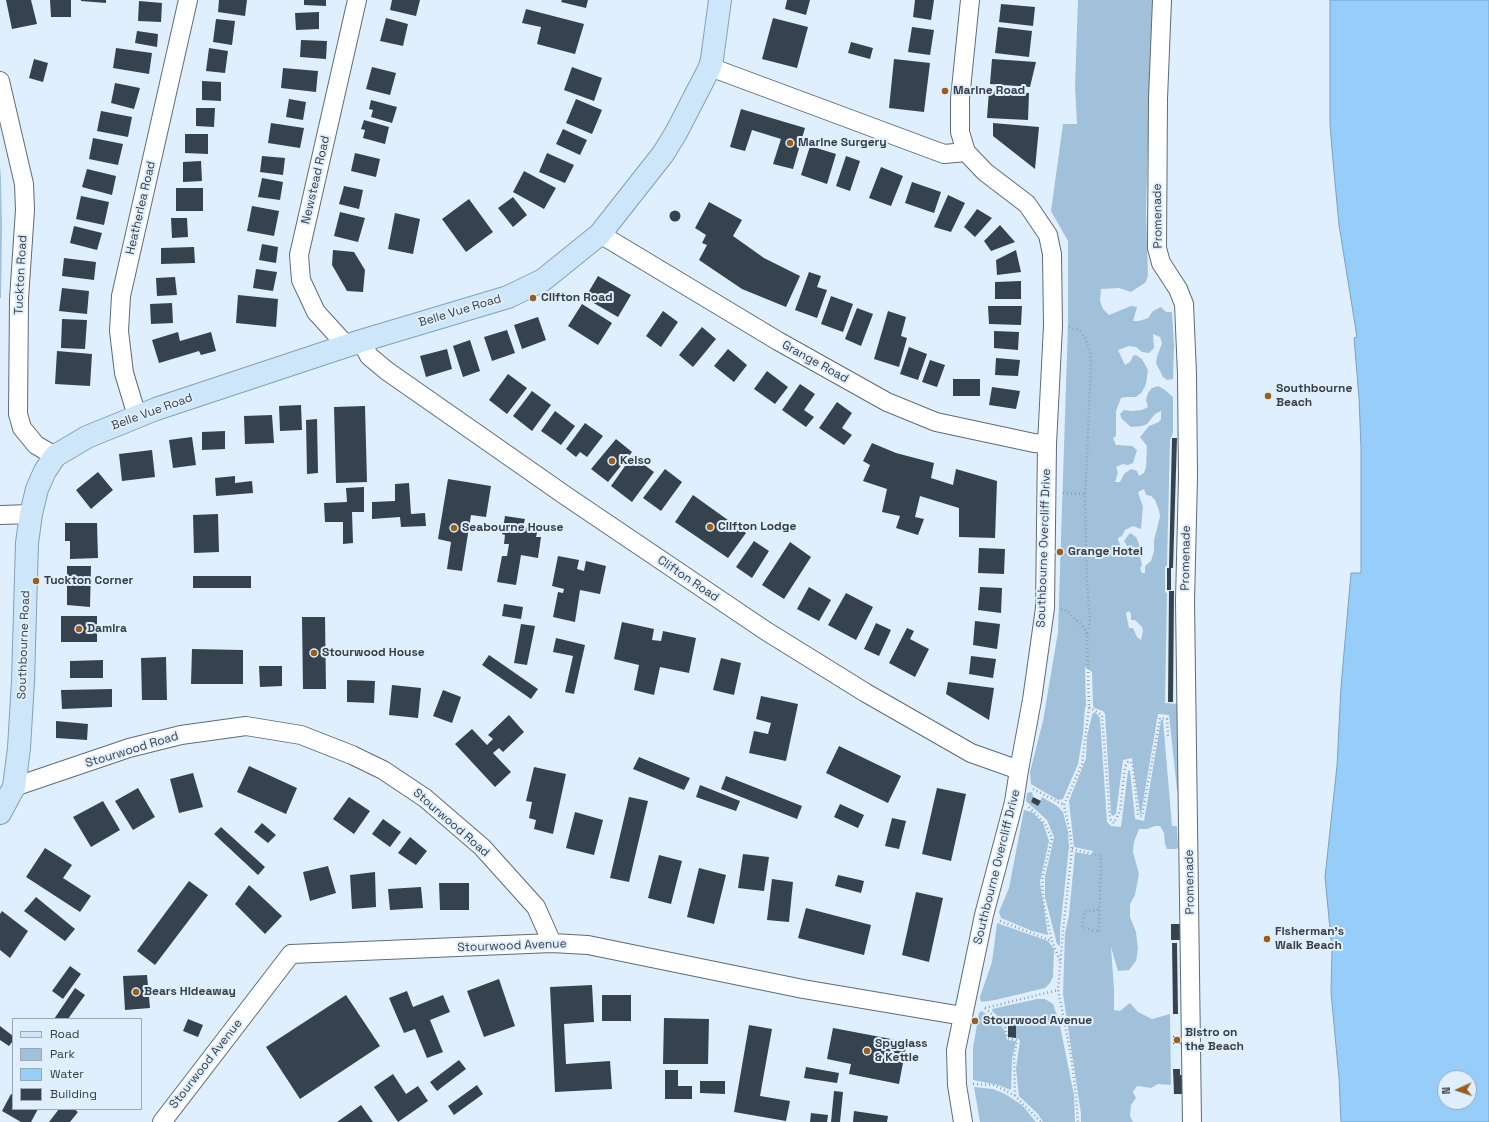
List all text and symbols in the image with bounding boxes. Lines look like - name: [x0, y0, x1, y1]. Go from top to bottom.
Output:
- place label: Marine Road: [953, 84, 1025, 98]
- marker: Marine Road: [940, 86, 950, 96]
- street label: Newstead Road: [299, 134, 333, 226]
- place label: Marine Surgery: [798, 136, 887, 150]
- marker: Marine Surgery: [785, 138, 795, 148]
- street label: Heatherlea Road: [123, 160, 159, 256]
- street label: Promenade: [1150, 183, 1166, 249]
- street label: Tuckton Road: [12, 235, 30, 315]
- place label: Clifton Road: [541, 291, 613, 305]
- street label: Belle Vue Road: [417, 292, 503, 330]
- marker: Clifton Road: [528, 293, 538, 303]
- street label: Grange Road: [779, 338, 851, 386]
- place label: Southbourne Beach: [1276, 382, 1352, 410]
- street label: Belle Vue Road: [109, 391, 195, 433]
- marker: Southbourne Beach: [1263, 391, 1273, 401]
- place label: Kelso: [620, 454, 651, 468]
- marker: Kelso: [607, 456, 617, 466]
- street label: Southbourne Overcliff Drive: [1034, 468, 1054, 628]
- place label: Clifton Lodge: [718, 520, 796, 534]
- place label: Seabourne House: [462, 521, 563, 535]
- marker: Clifton Lodge: [705, 522, 715, 532]
- marker: Seabourne House: [449, 523, 459, 533]
- street label: Promenade: [1178, 525, 1194, 591]
- place label: Grange Hotel: [1068, 545, 1143, 559]
- marker: Grange Hotel: [1055, 547, 1065, 557]
- street label: Clifton Road: [654, 553, 722, 605]
- place label: Tuckton Corner: [44, 574, 133, 588]
- marker: Tuckton Corner: [31, 576, 41, 586]
- street label: Southbourne Road: [15, 590, 33, 700]
- place label: Damira: [87, 622, 127, 636]
- marker: Damira: [74, 624, 84, 634]
- place label: Stourwood House: [322, 646, 425, 660]
- marker: Stourwood House: [309, 648, 319, 658]
- street label: Stourwood Road: [84, 729, 180, 771]
- street label: Stourwood Road: [410, 786, 492, 860]
- street label: Southbourne Overcliff Drive: [971, 788, 1023, 946]
- street label: Promenade: [1182, 849, 1198, 915]
- place label: Fisherman's Walk Beach: [1275, 925, 1344, 953]
- marker: Fisherman's Walk Beach: [1262, 934, 1272, 944]
- street label: Stourwood Avenue: [457, 937, 567, 955]
- place label: Bears Hideaway: [144, 985, 236, 999]
- marker: Bears Hideaway: [131, 987, 141, 997]
- place label: Stourwood Avenue: [983, 1014, 1092, 1028]
- street label: Stourwood Avenue: [167, 1016, 245, 1112]
- marker: Stourwood Avenue: [970, 1016, 980, 1026]
- legend: [12, 1018, 142, 1110]
- text: Road: [50, 1026, 79, 1042]
- place label: Bistro on the Beach: [1185, 1026, 1244, 1054]
- marker: Bistro on the Beach: [1172, 1035, 1182, 1045]
- place label: Spyglass & Kettle: [875, 1037, 928, 1065]
- text: Park: [50, 1046, 75, 1062]
- marker: Spyglass & Kettle: [862, 1046, 872, 1056]
- text: Water: [50, 1066, 84, 1082]
- north arrow: [1437, 1070, 1477, 1110]
- text: Building: [50, 1086, 97, 1102]
- text: N: [1439, 1087, 1453, 1095]

